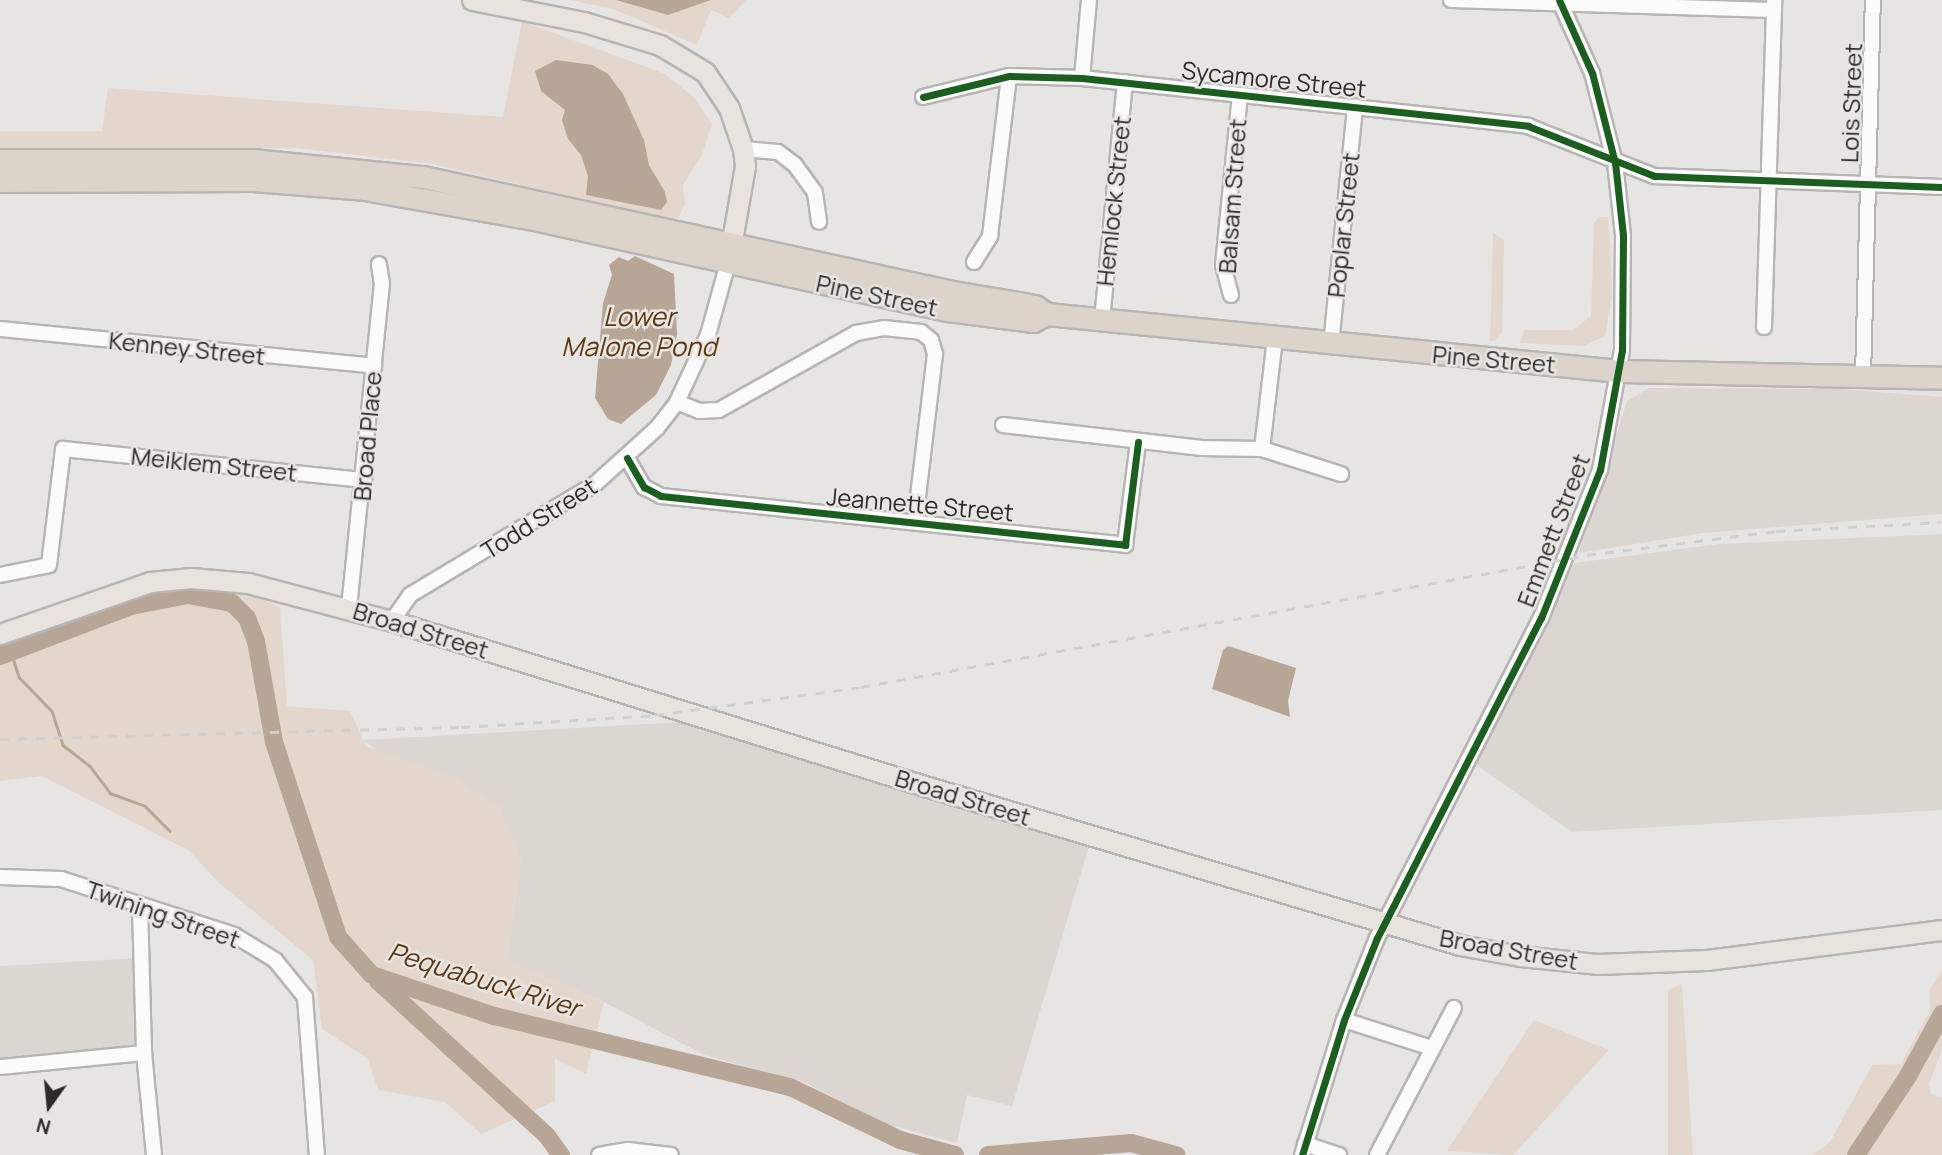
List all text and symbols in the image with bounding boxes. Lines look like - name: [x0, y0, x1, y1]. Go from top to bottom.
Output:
- street label: Lois Street: [1835, 43, 1867, 163]
- street label: Sycamore Street: [1180, 55, 1368, 103]
- street label: Hemlock Street: [1090, 115, 1136, 287]
- street label: Balsam Street: [1212, 118, 1252, 274]
- street label: Poplar Street: [1321, 151, 1365, 299]
- street label: Pine Street: [814, 268, 940, 322]
- water label: Lower Malone Pond: [561, 301, 717, 362]
- street label: Kenney Street: [107, 325, 267, 371]
- street label: Pine Street: [1431, 339, 1557, 379]
- street label: Broad Place: [347, 370, 387, 502]
- street label: Meiklem Street: [130, 441, 298, 487]
- street label: Emmett Street: [1511, 449, 1595, 611]
- street label: Todd Street: [476, 471, 602, 565]
- street label: Jeannette Street: [825, 481, 1015, 527]
- street label: Broad Street: [350, 596, 492, 664]
- street label: Broad Street: [892, 763, 1034, 831]
- street label: Twining Street: [82, 874, 244, 954]
- street label: Broad Street: [1437, 923, 1581, 975]
- water label: Pequabuck River: [384, 936, 584, 1024]
- north arrow: [14, 1071, 84, 1141]
- text: N: [34, 1112, 54, 1141]

